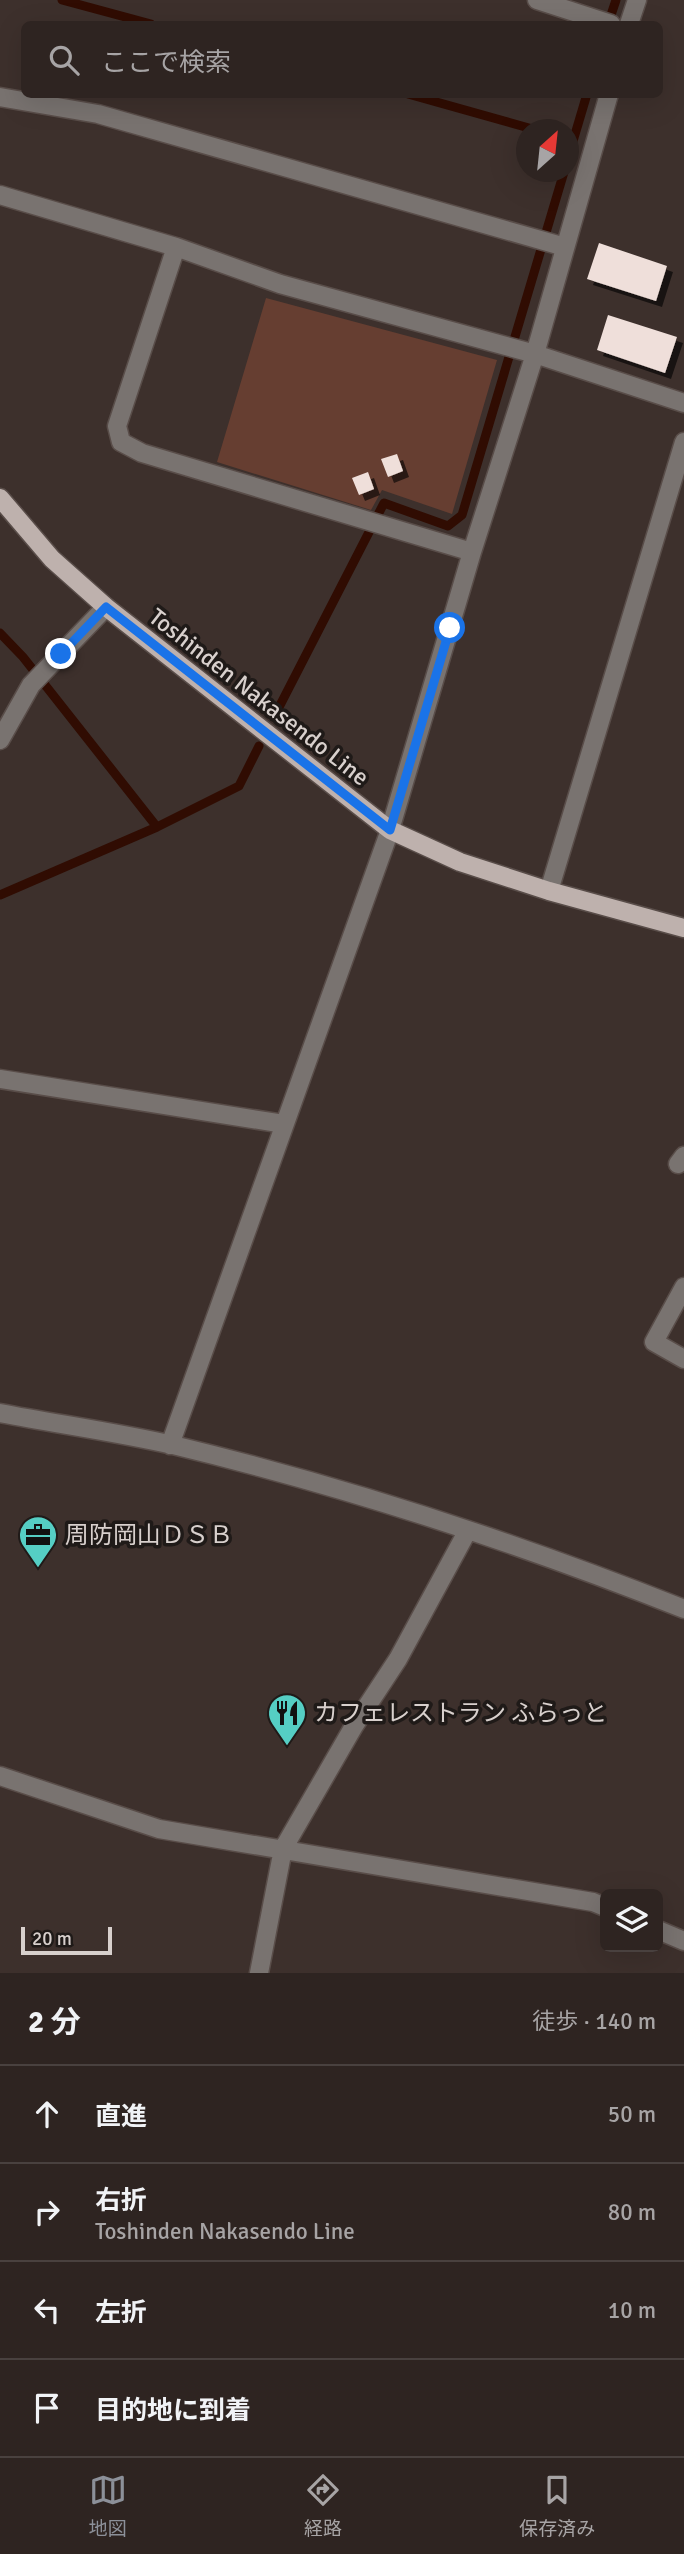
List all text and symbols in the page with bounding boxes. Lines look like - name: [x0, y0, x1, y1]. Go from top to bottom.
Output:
- search box: [21, 21, 663, 98]
- icon: search: [45, 41, 83, 79]
- text: ここで検索: [101, 47, 231, 79]
- north arrow: [516, 119, 579, 182]
- street label: Toshinden Nakasendo Line: [143, 602, 375, 792]
- route start: [434, 612, 465, 643]
- route end: [45, 638, 76, 669]
- office icon: 周防岡山ＤＳＢ: [17, 1514, 59, 1569]
- place label: 周防岡山ＤＳＢ: [65, 1520, 233, 1550]
- restaurant icon: カフェレストラン ふらっと: [266, 1692, 308, 1747]
- place label: カフェレストラン ふらっと: [314, 1698, 607, 1728]
- map controls: [600, 1889, 663, 1952]
- button: layers: [600, 1889, 663, 1952]
- scale bar: [21, 1924, 112, 1956]
- text: 20 m: [32, 1927, 72, 1951]
- text: 2 分: [28, 2004, 81, 2041]
- text: 徒歩 · 140 m: [532, 2007, 656, 2036]
- icon: ahead: [28, 2095, 66, 2133]
- text: 50 m: [608, 2100, 656, 2129]
- text: 直進: [95, 2101, 147, 2133]
- text: 右折: [95, 2185, 147, 2217]
- icon: right: [28, 2193, 66, 2231]
- text: 80 m: [608, 2198, 656, 2227]
- text: Toshinden Nakasendo Line: [95, 2217, 355, 2246]
- icon: left: [28, 2291, 66, 2329]
- text: 10 m: [608, 2296, 656, 2325]
- text: 左折: [95, 2297, 147, 2329]
- icon: arrive: [28, 2389, 66, 2427]
- text: 目的地に到着: [95, 2395, 251, 2427]
- tab: 地図: [89, 2471, 127, 2541]
- tab: 経路: [304, 2471, 342, 2541]
- tab: 保存済み: [519, 2471, 595, 2541]

